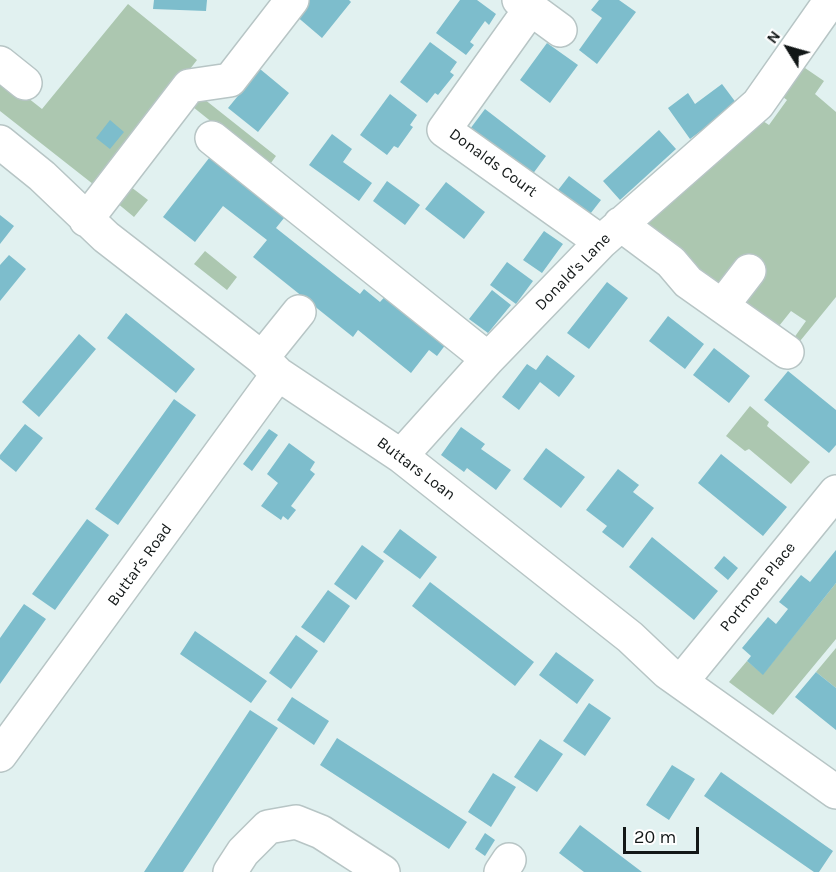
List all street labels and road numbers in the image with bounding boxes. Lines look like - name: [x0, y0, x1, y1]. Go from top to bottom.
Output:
- street label: Donalds Court: [445, 125, 541, 201]
- street label: Donald's Lane: [531, 229, 615, 315]
- street label: Buttars Loan: [373, 433, 459, 505]
- street label: Buttar's Road: [104, 520, 176, 610]
- street label: Portmore Place: [716, 538, 800, 636]

